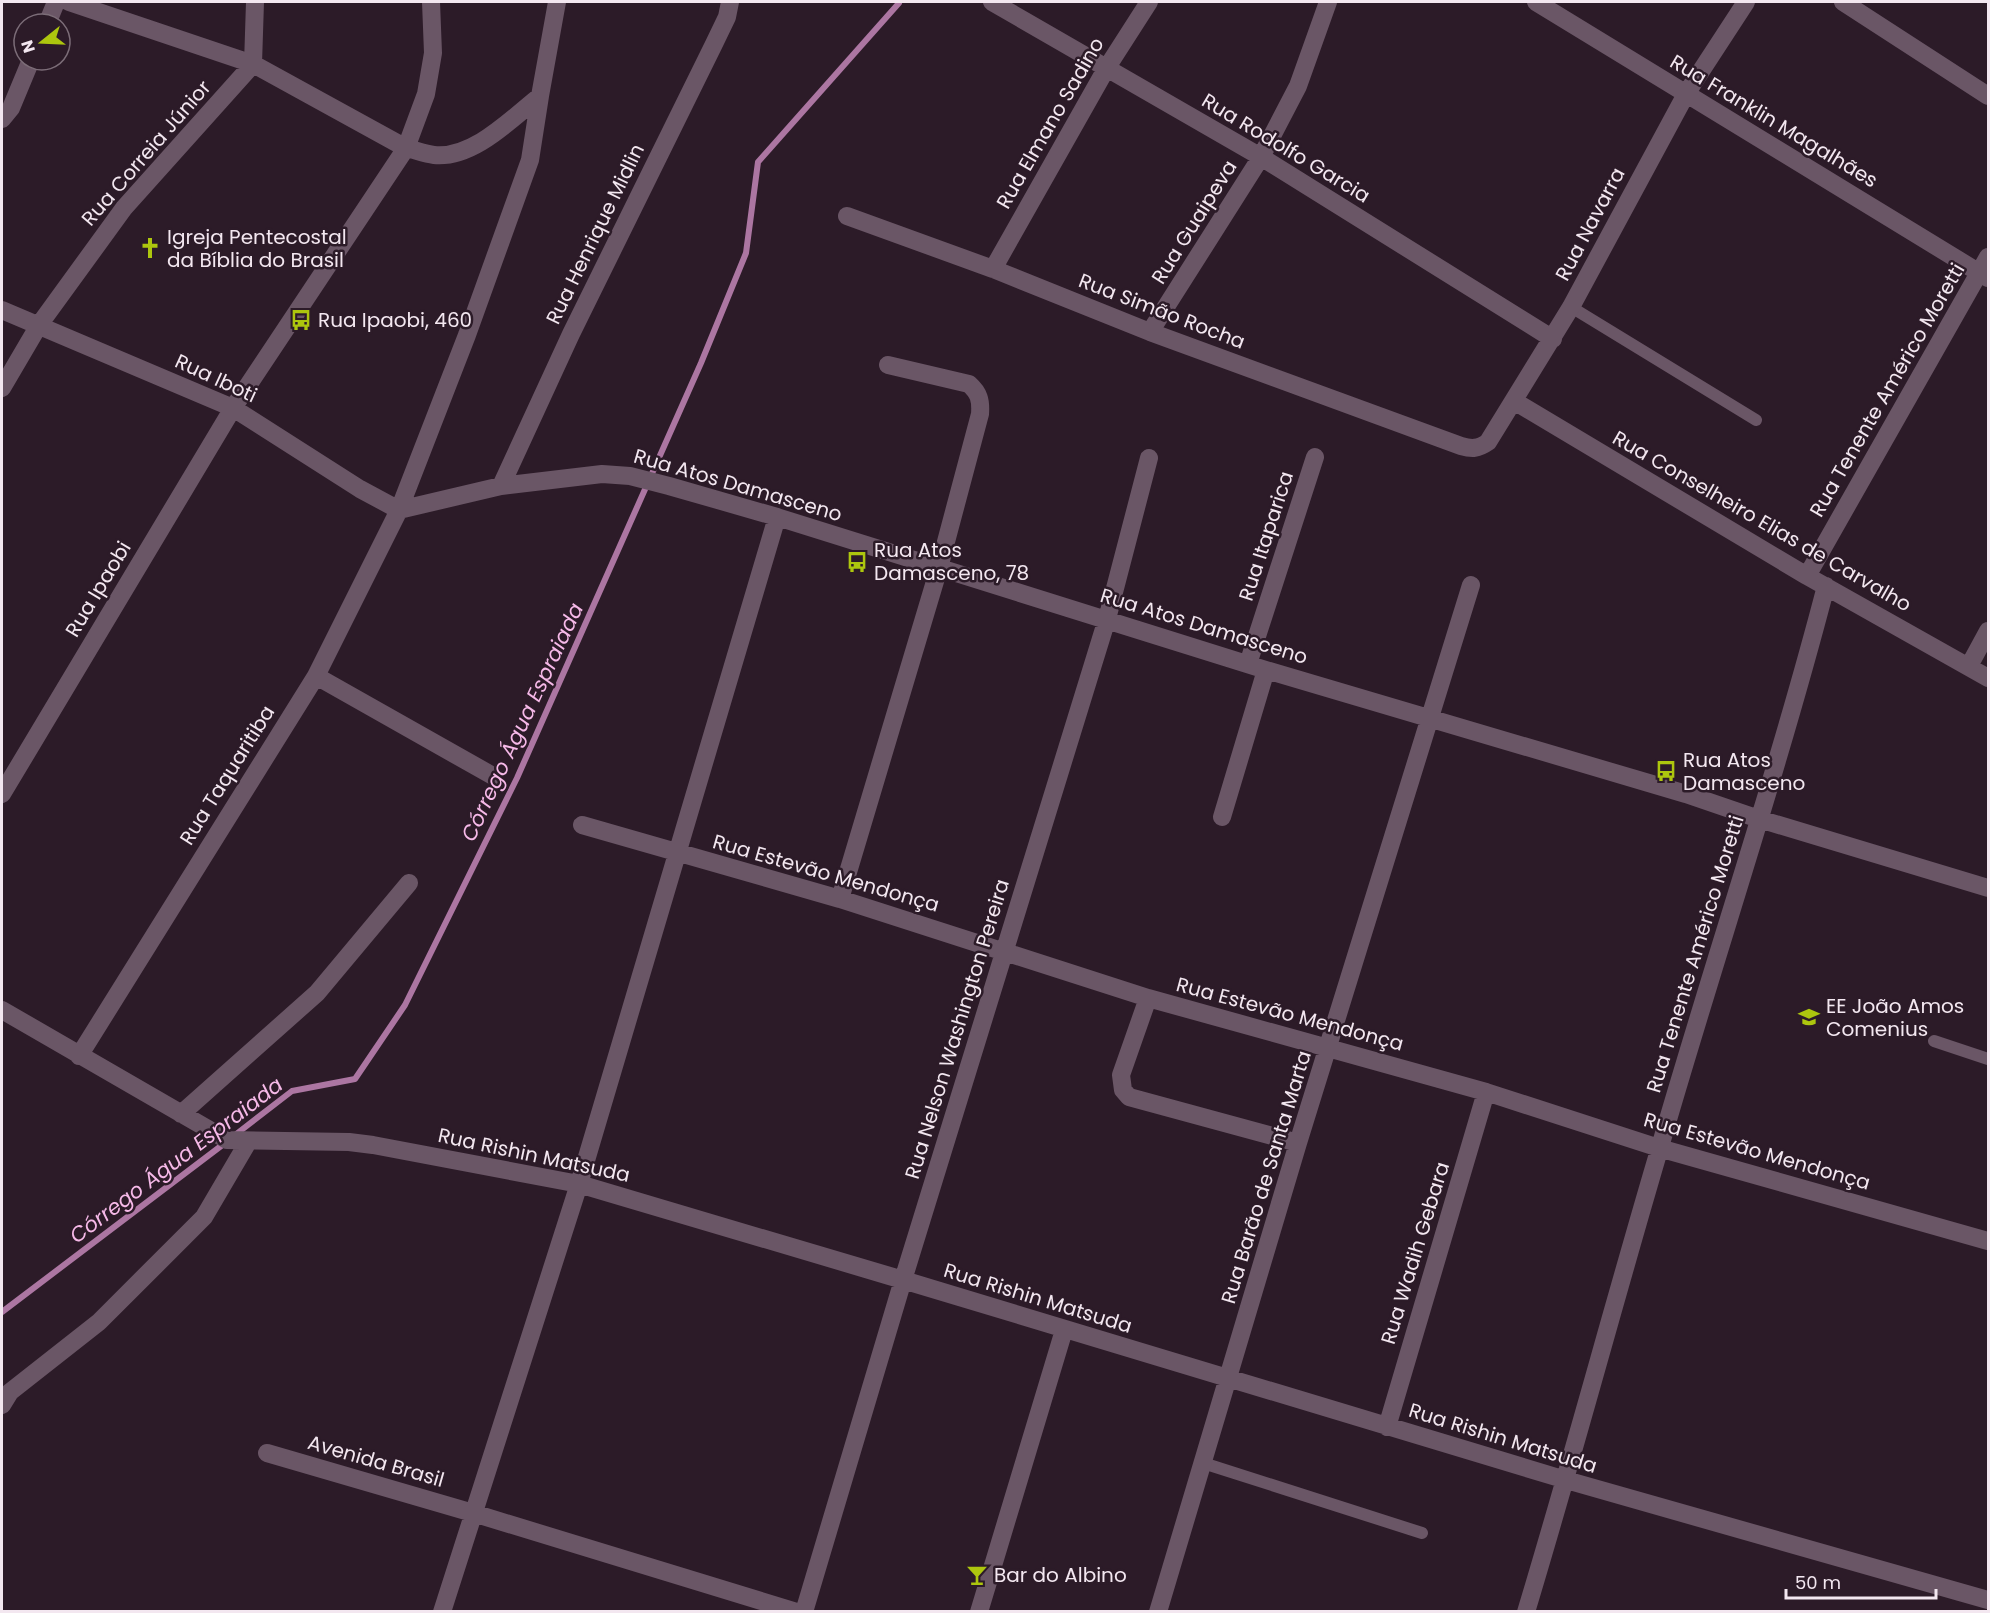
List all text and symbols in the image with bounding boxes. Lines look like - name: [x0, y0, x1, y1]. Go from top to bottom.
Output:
- north arrow: [12, 12, 72, 72]
- street label: Rua Elmano Sadino: [990, 32, 1110, 214]
- text: N: [15, 37, 41, 56]
- street label: Rua Franklin Magalhães: [1665, 48, 1883, 194]
- street label: Rua Correia Júnior: [75, 74, 217, 232]
- street label: Rua Rodolfo Garcia: [1197, 87, 1375, 209]
- street label: Rua Henrique Midlin: [539, 139, 651, 329]
- street label: Rua Guaipeva: [1145, 155, 1243, 289]
- street label: Rua Navarra: [1548, 162, 1632, 286]
- place label: Igreja Pentecostal da Bíblia do Brasil: [167, 223, 347, 274]
- church icon: Igreja Pentecostal da Bíblia do Brasil: [138, 236, 162, 260]
- street label: Rua Tenente Américo Moretti: [1803, 258, 1971, 522]
- street label: Rua Simão Rocha: [1075, 266, 1249, 356]
- place label: Rua Ipaobi, 460: [318, 306, 472, 334]
- bus stop icon: Rua Ipaobi, 460: [289, 308, 313, 332]
- street label: Rua Iboti: [171, 347, 261, 409]
- street label: Rua Conselheiro Elias de Carvalho: [1607, 424, 1917, 618]
- street label: Rua Atos Damasceno: [631, 442, 845, 528]
- street label: Rua Itaparica: [1232, 468, 1300, 604]
- street label: Rua Ipaobi: [58, 536, 138, 642]
- place label: Rua Atos Damasceno, 78: [874, 536, 1029, 587]
- bus stop icon: Rua Atos Damasceno, 78: [845, 550, 869, 574]
- street label: Rua Atos Damasceno: [1097, 581, 1311, 671]
- water label: Córrego Água Espraiada: [454, 598, 590, 846]
- street label: Rua Taquaritiba: [173, 700, 281, 850]
- place label: Rua Atos Damasceno: [1683, 746, 1805, 797]
- bus stop icon: Rua Atos Damasceno: [1654, 759, 1678, 783]
- street label: Rua Tenente Américo Moretti: [1639, 812, 1751, 1096]
- street label: Rua Estevão Mendonça: [710, 827, 942, 919]
- street label: Rua Nelson Washington Pereira: [898, 876, 1016, 1182]
- street label: Rua Estevão Mendonça: [1173, 970, 1407, 1058]
- place label: EE João Amos Comenius: [1826, 992, 1964, 1043]
- school or university icon: EE João Amos Comenius: [1797, 1005, 1821, 1029]
- street label: Rua Barão de Santa Marta: [1214, 1047, 1318, 1307]
- water label: Córrego Água Espraiada: [63, 1070, 289, 1250]
- street label: Rua Estevão Mendonça: [1641, 1105, 1873, 1197]
- street label: Rua Rishin Matsuda: [435, 1121, 633, 1189]
- street label: Rua Wadih Gebara: [1374, 1158, 1456, 1348]
- street label: Rua Rishin Matsuda: [940, 1256, 1136, 1340]
- street label: Rua Rishin Matsuda: [1405, 1396, 1601, 1480]
- street label: Avenida Brasil: [304, 1428, 448, 1494]
- place label: Bar do Albino: [994, 1561, 1127, 1589]
- scale bar: [1786, 1562, 1936, 1600]
- bar icon: Bar do Albino: [965, 1563, 989, 1587]
- text: 50 m: [1795, 1570, 1841, 1595]

